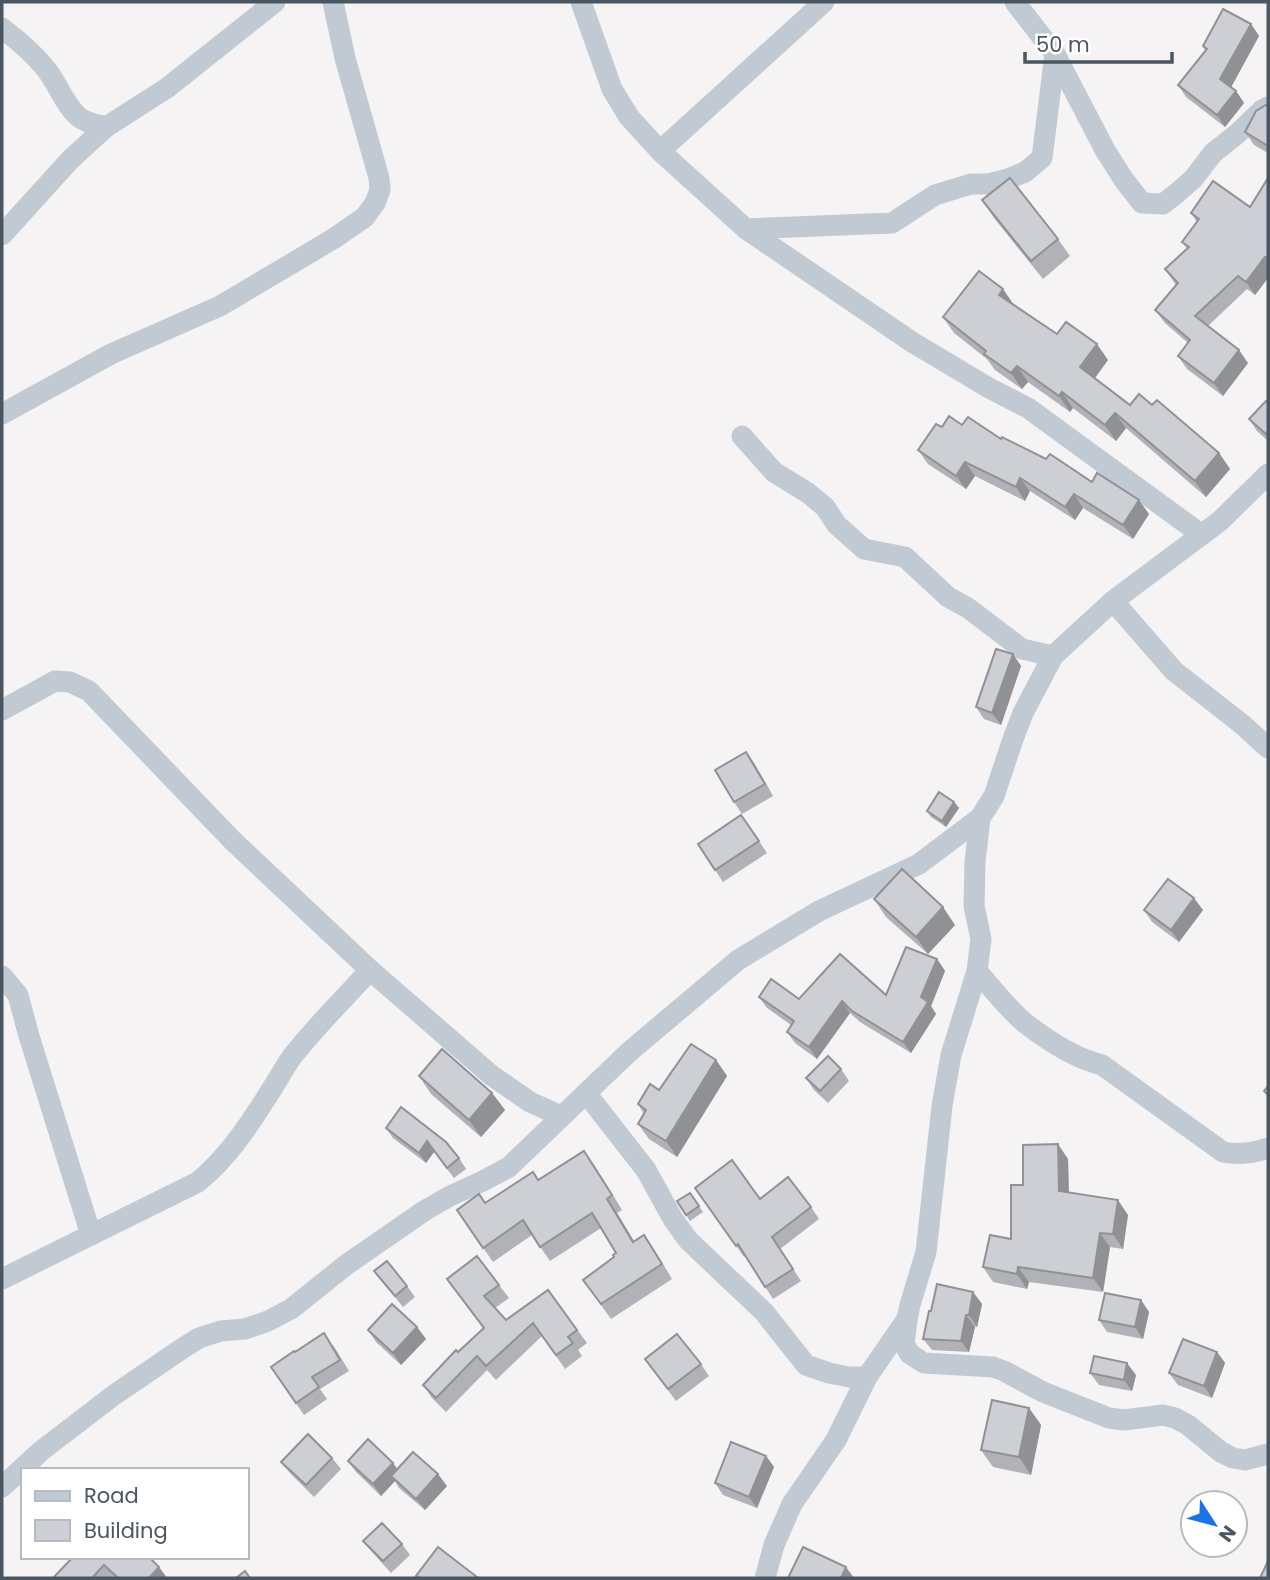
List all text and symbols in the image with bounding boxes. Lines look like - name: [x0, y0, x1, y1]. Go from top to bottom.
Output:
- scale bar: [1025, 21, 1172, 65]
- text: 50 m: [1036, 30, 1090, 59]
- legend: [21, 1468, 248, 1559]
- text: Road: [84, 1481, 139, 1510]
- north arrow: [1179, 1489, 1249, 1559]
- text: Building: [84, 1516, 168, 1545]
- text: N: [1212, 1520, 1242, 1547]

